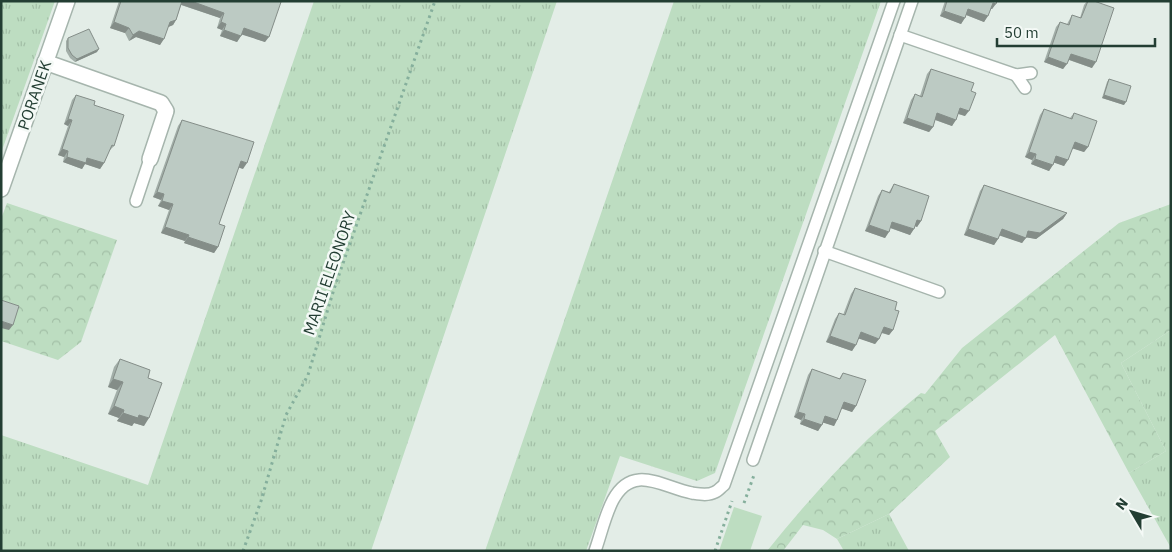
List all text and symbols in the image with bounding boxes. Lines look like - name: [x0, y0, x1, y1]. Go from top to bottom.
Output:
- scale bar: [997, 15, 1154, 47]
- text: 50 m: [1004, 23, 1039, 42]
- street label: PORANEK: [13, 58, 55, 132]
- street label: MARII ELEONORY: [298, 208, 360, 338]
- north arrow: [1107, 487, 1157, 537]
- text: N: [1112, 494, 1132, 514]

